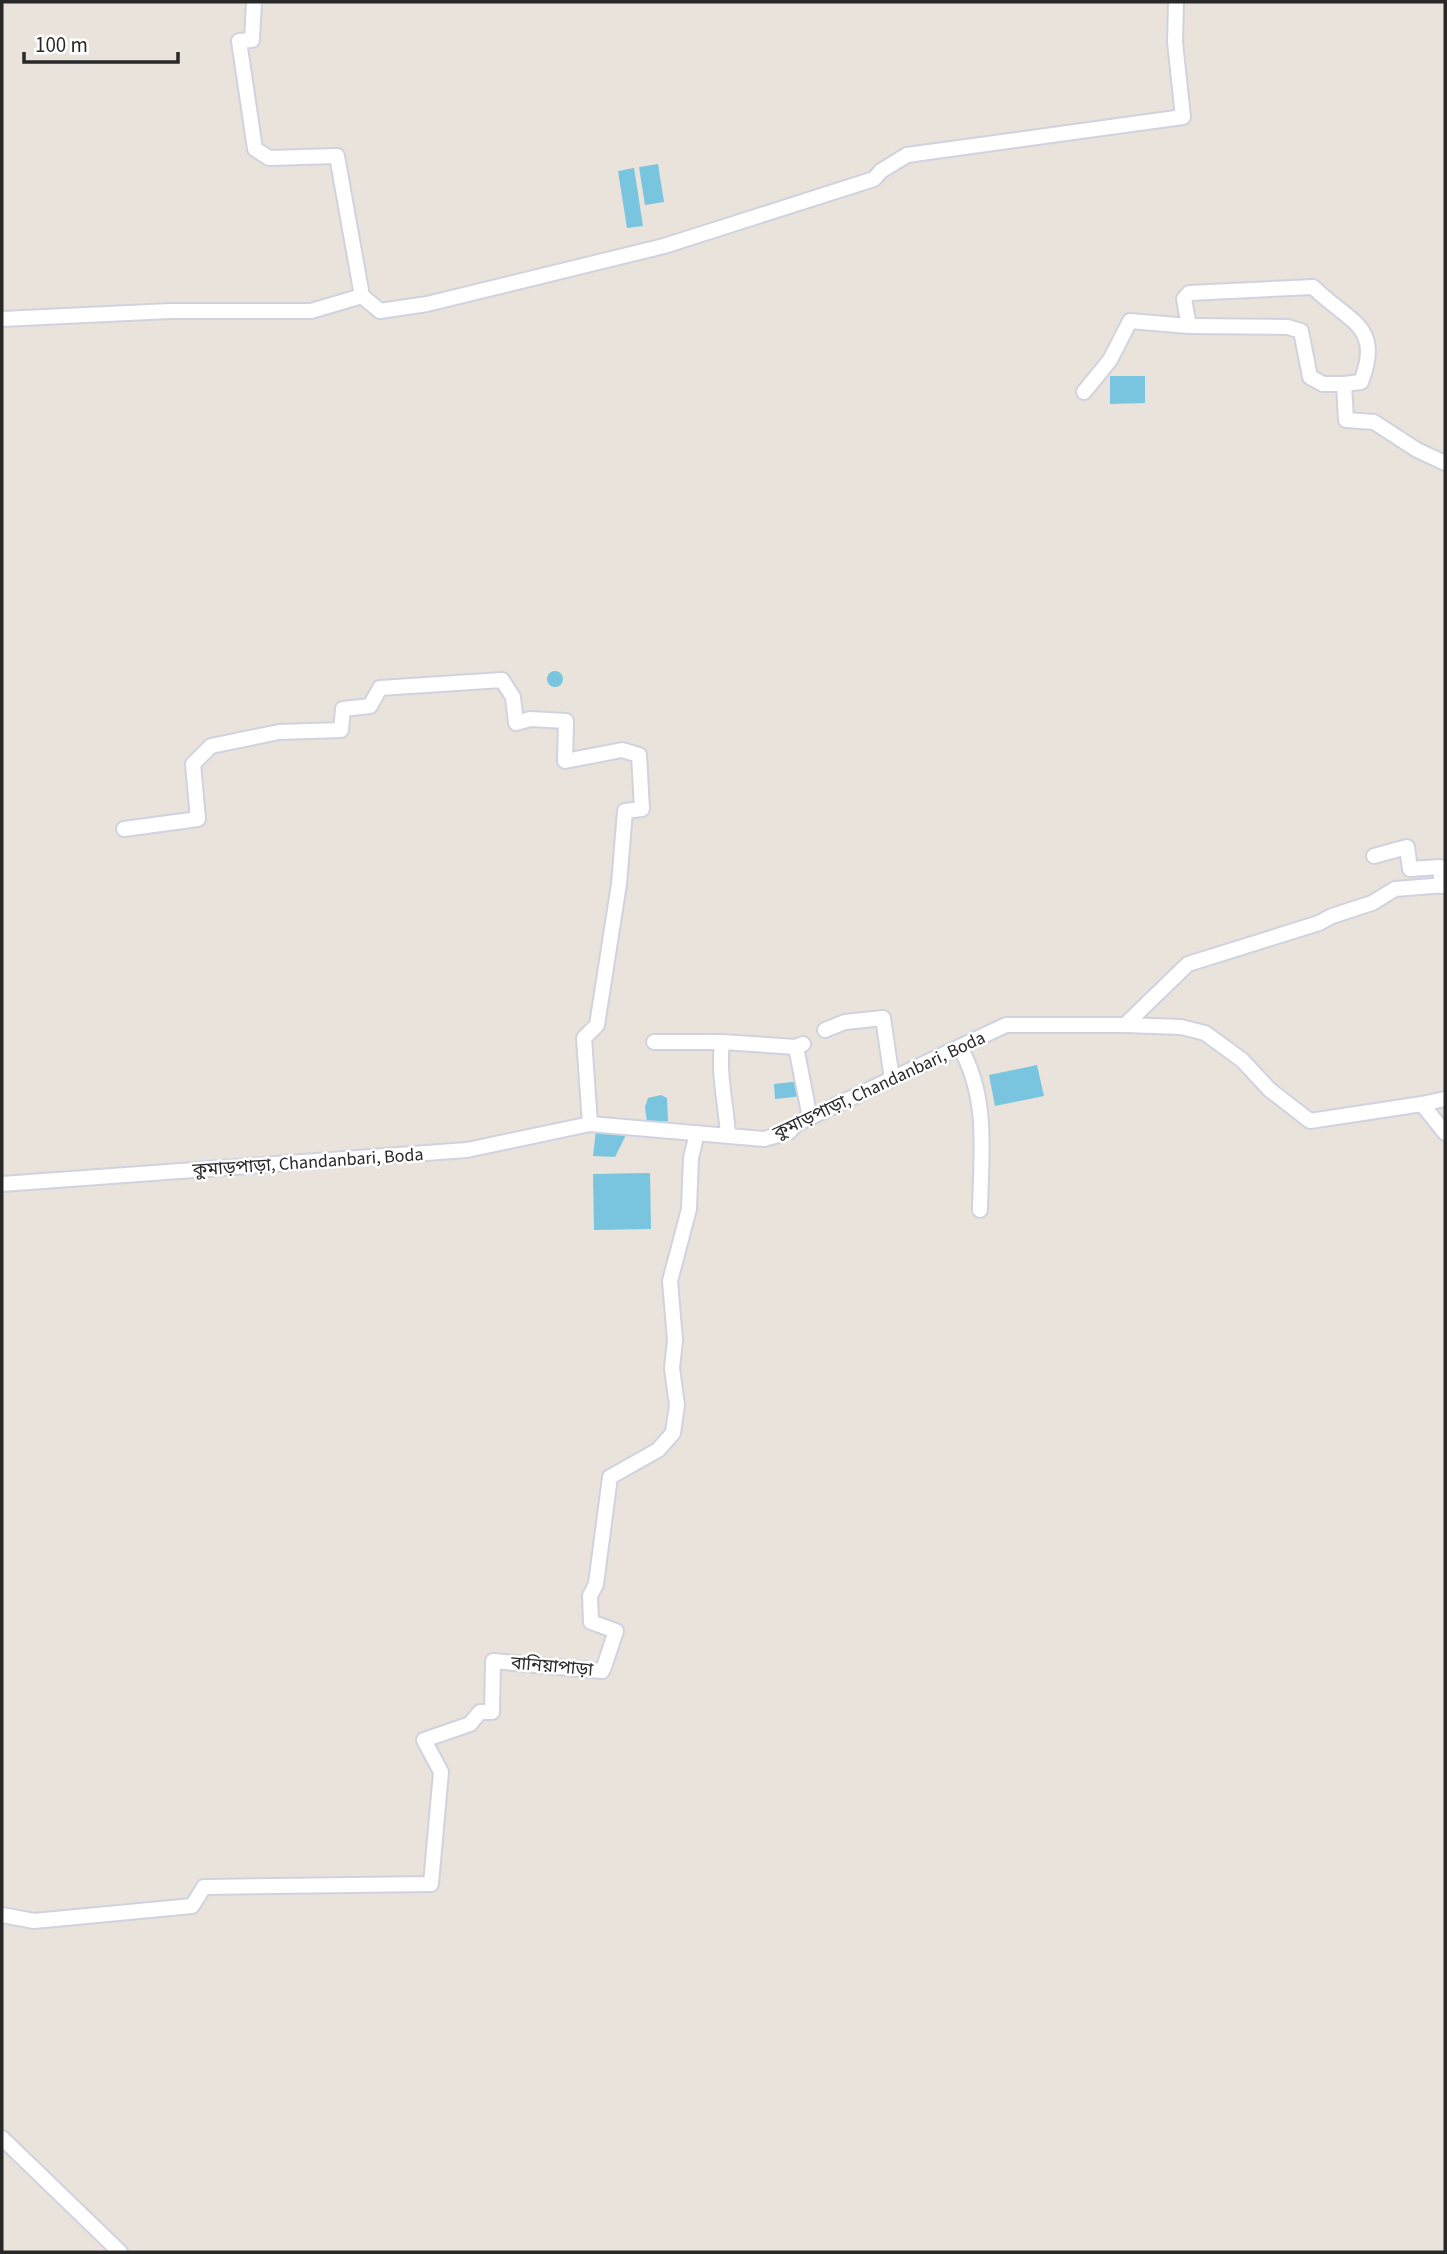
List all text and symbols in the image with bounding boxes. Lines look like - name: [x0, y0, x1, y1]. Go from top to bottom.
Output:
- scale bar: [24, 21, 178, 65]
- text: 100 m: [35, 30, 88, 60]
- street label: কুমাড়পাড়া, Chandanbari, Boda: [768, 1025, 989, 1146]
- street label: কুমাড়পাড়া, Chandanbari, Boda: [191, 1142, 424, 1183]
- street label: বানিয়াপাড়া: [509, 1650, 594, 1683]

